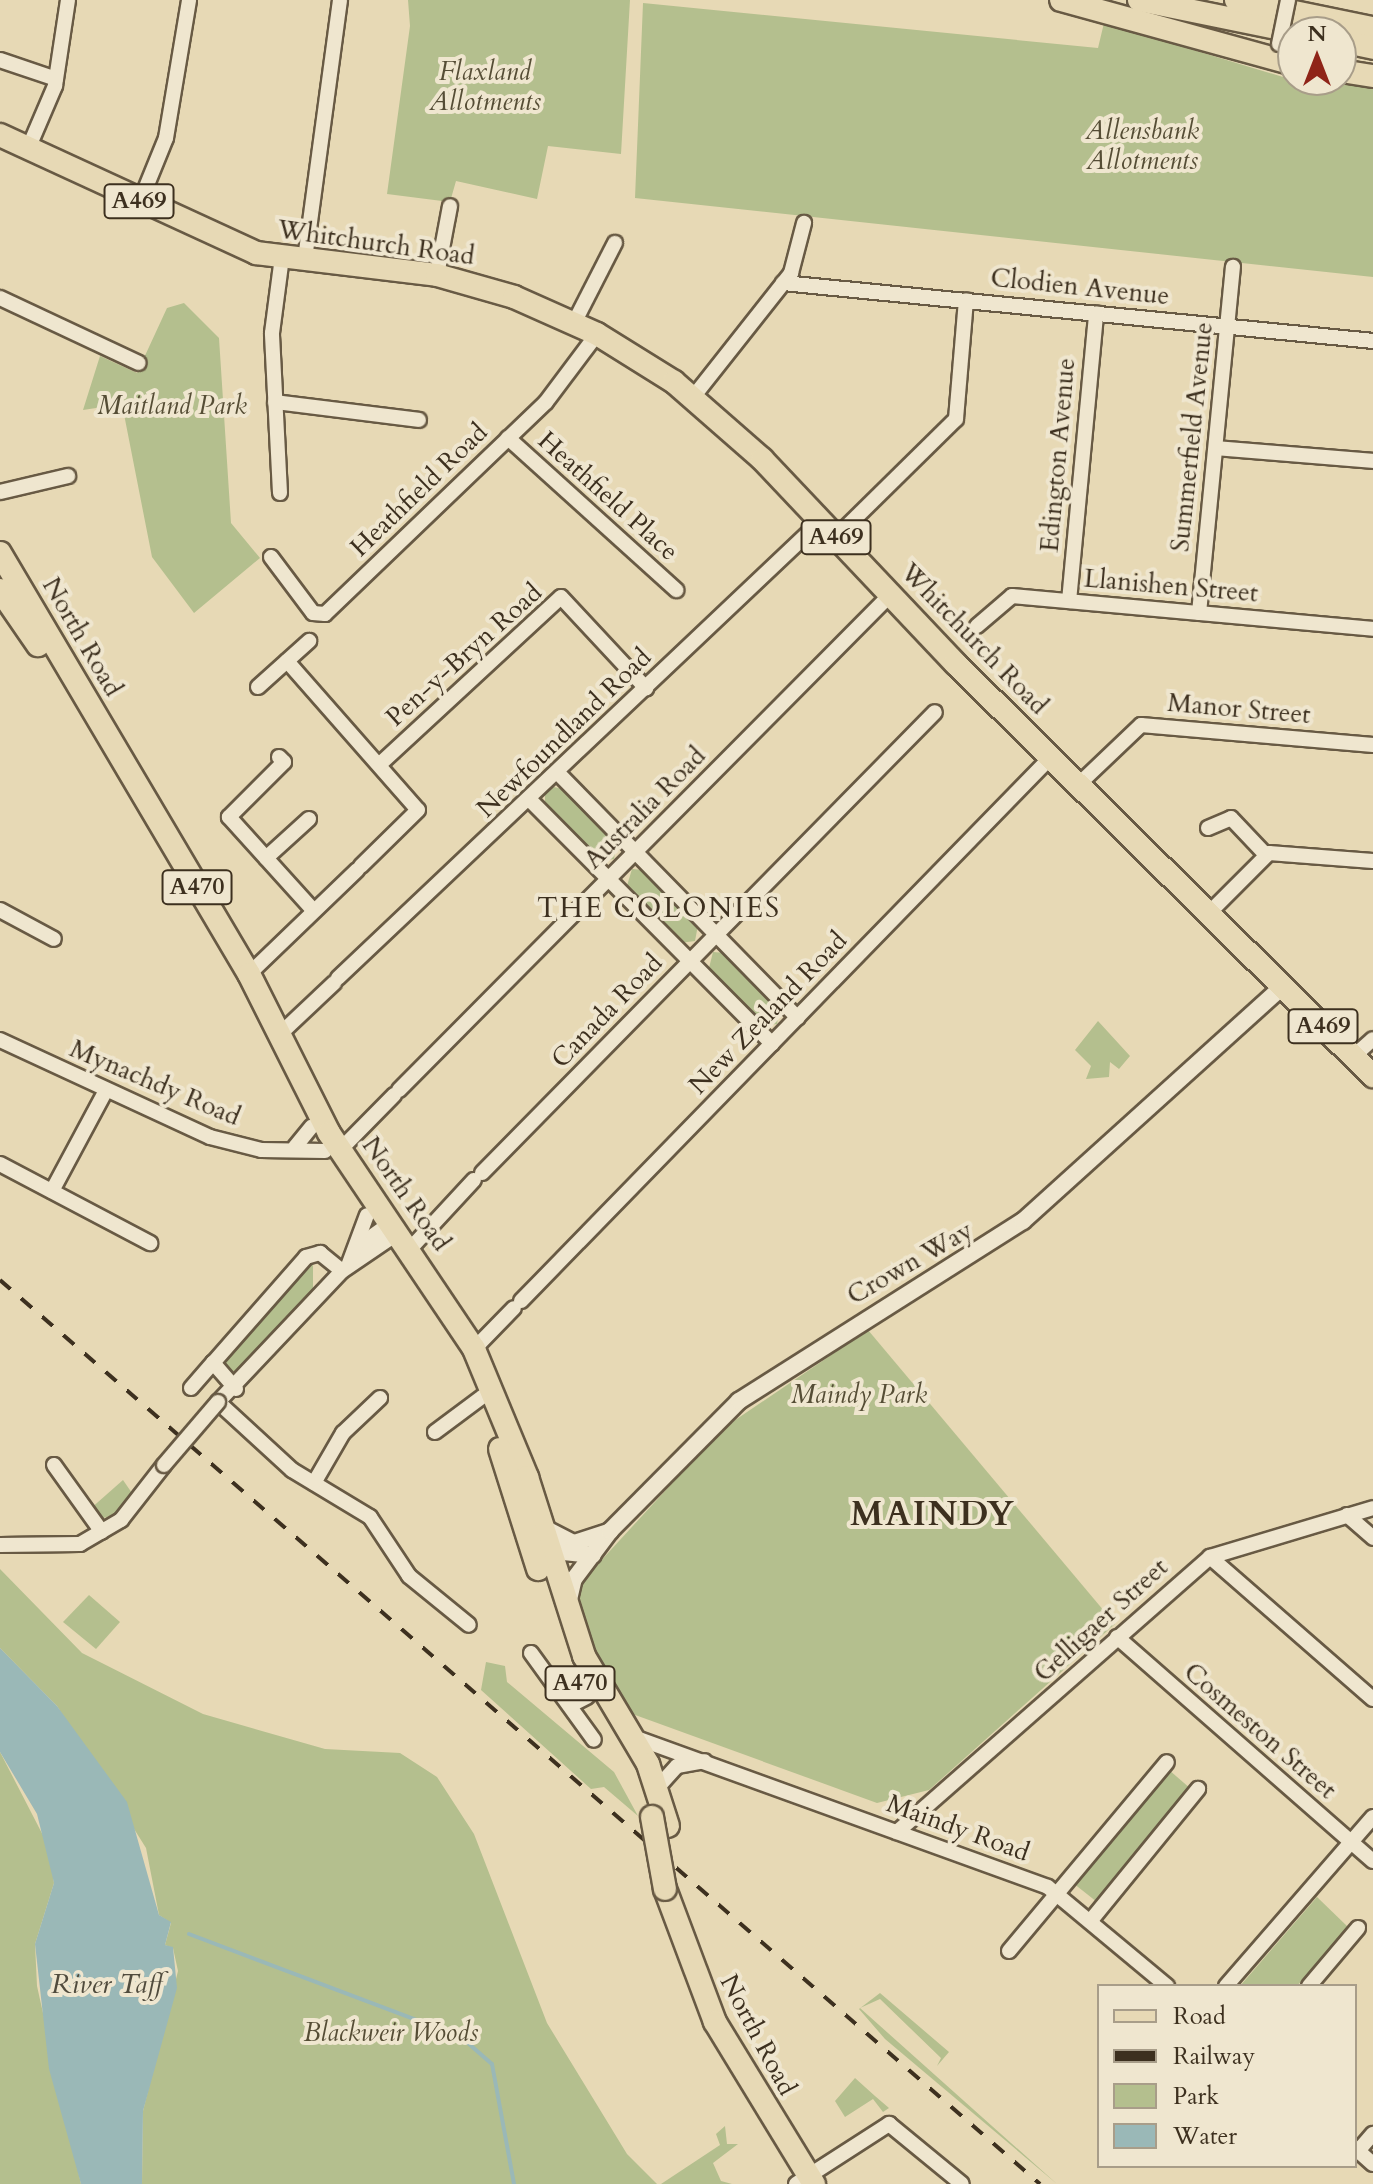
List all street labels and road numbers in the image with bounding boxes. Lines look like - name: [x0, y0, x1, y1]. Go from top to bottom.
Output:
- road number: A469: [103, 181, 175, 221]
- street label: Whitchurch Road: [275, 214, 477, 272]
- street label: Clodien Avenue: [989, 262, 1171, 312]
- street label: Summerfield Avenue: [1164, 321, 1220, 553]
- street label: Edington Avenue: [1034, 357, 1082, 553]
- street label: Heathfield Road: [344, 417, 494, 563]
- street label: Heathfield Place: [531, 425, 685, 567]
- road number: A469: [800, 517, 872, 557]
- street label: Whitchurch Road: [894, 557, 1054, 721]
- street label: Llanishen Street: [1083, 563, 1259, 609]
- street label: North Road: [35, 572, 129, 702]
- street label: Pen-y-Bryn Road: [380, 577, 548, 733]
- street label: Newfoundland Road: [470, 642, 658, 824]
- street label: Manor Street: [1166, 687, 1312, 731]
- street label: Australia Road: [578, 741, 712, 875]
- road number: A470: [161, 867, 233, 907]
- street label: New Zealand Road: [682, 925, 854, 1101]
- street label: Canada Road: [545, 948, 669, 1074]
- road number: A469: [1287, 1006, 1359, 1046]
- street label: Mynachdy Road: [65, 1033, 245, 1133]
- street label: North Road: [355, 1131, 457, 1257]
- street label: Crown Way: [842, 1215, 978, 1311]
- street label: Gelligaer Street: [1028, 1552, 1174, 1688]
- street label: Cosmeston Street: [1177, 1656, 1343, 1806]
- road number: A470: [544, 1663, 616, 1703]
- street label: Maindy Road: [882, 1788, 1034, 1868]
- street label: North Road: [713, 1969, 803, 2101]

